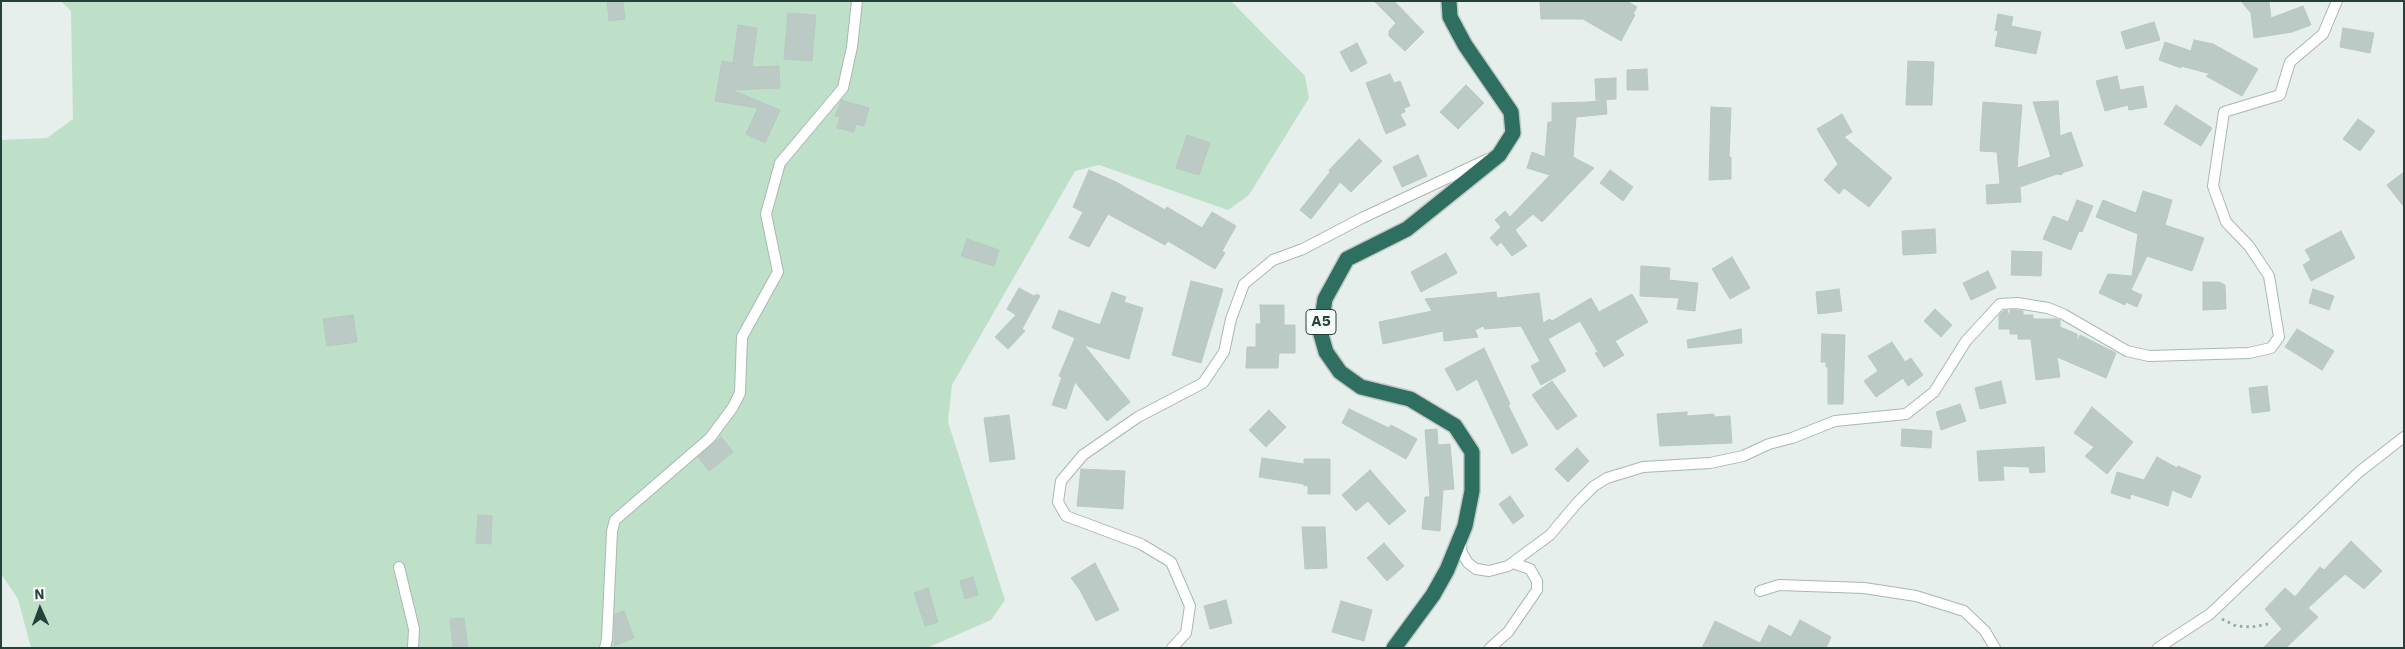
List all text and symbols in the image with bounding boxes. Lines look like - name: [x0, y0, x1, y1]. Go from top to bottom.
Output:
- road number: A5: [1306, 310, 1336, 334]
- north arrow: [15, 584, 65, 634]
- text: N: [34, 585, 45, 603]

